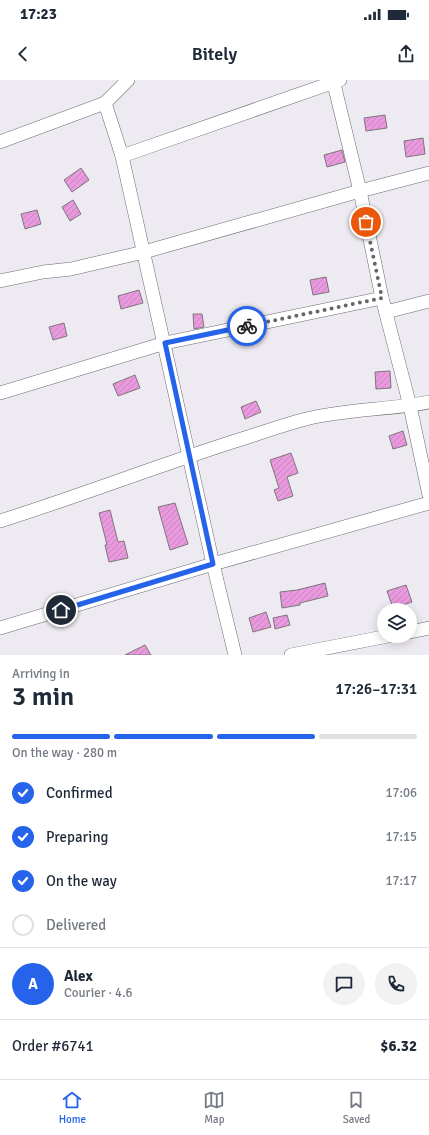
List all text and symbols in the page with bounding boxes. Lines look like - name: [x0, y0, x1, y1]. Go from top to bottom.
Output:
- text: 17:23: [20, 5, 57, 23]
- icon: back: [12, 43, 34, 65]
- text: Bitely: [192, 43, 237, 65]
- icon: share: [395, 43, 417, 65]
- pin: [349, 205, 383, 239]
- icon: bag: [355, 211, 377, 233]
- courier: [227, 306, 267, 346]
- icon: bike: [236, 315, 258, 337]
- pin: [44, 593, 78, 627]
- icon: home: [50, 599, 72, 621]
- map controls: [377, 603, 417, 643]
- button: layers: [377, 603, 417, 643]
- text: Arriving in: [12, 666, 70, 682]
- text: 17:26–17:31: [336, 680, 417, 698]
- text: 3 min: [12, 681, 74, 713]
- text: On the way · 280 m: [12, 745, 117, 761]
- icon: check: [12, 782, 34, 804]
- text: Confirmed: [46, 784, 113, 802]
- text: 17:06: [385, 785, 417, 801]
- icon: check: [12, 826, 34, 848]
- text: Preparing: [46, 828, 109, 846]
- text: 17:15: [385, 829, 417, 845]
- icon: check: [12, 870, 34, 892]
- text: On the way: [46, 872, 117, 890]
- text: 17:17: [385, 873, 417, 889]
- text: Delivered: [46, 916, 106, 934]
- button: chat: [323, 963, 365, 1005]
- button: phone: [375, 963, 417, 1005]
- text: Alex: [64, 967, 93, 985]
- text: A: [28, 975, 38, 993]
- text: Courier · 4.6: [64, 985, 133, 1001]
- text: Order #6741: [12, 1037, 94, 1055]
- text: $6.32: [380, 1037, 417, 1055]
- tab: Home: [59, 1089, 86, 1126]
- tab: Map: [203, 1089, 225, 1126]
- tab: Saved: [343, 1089, 370, 1126]

